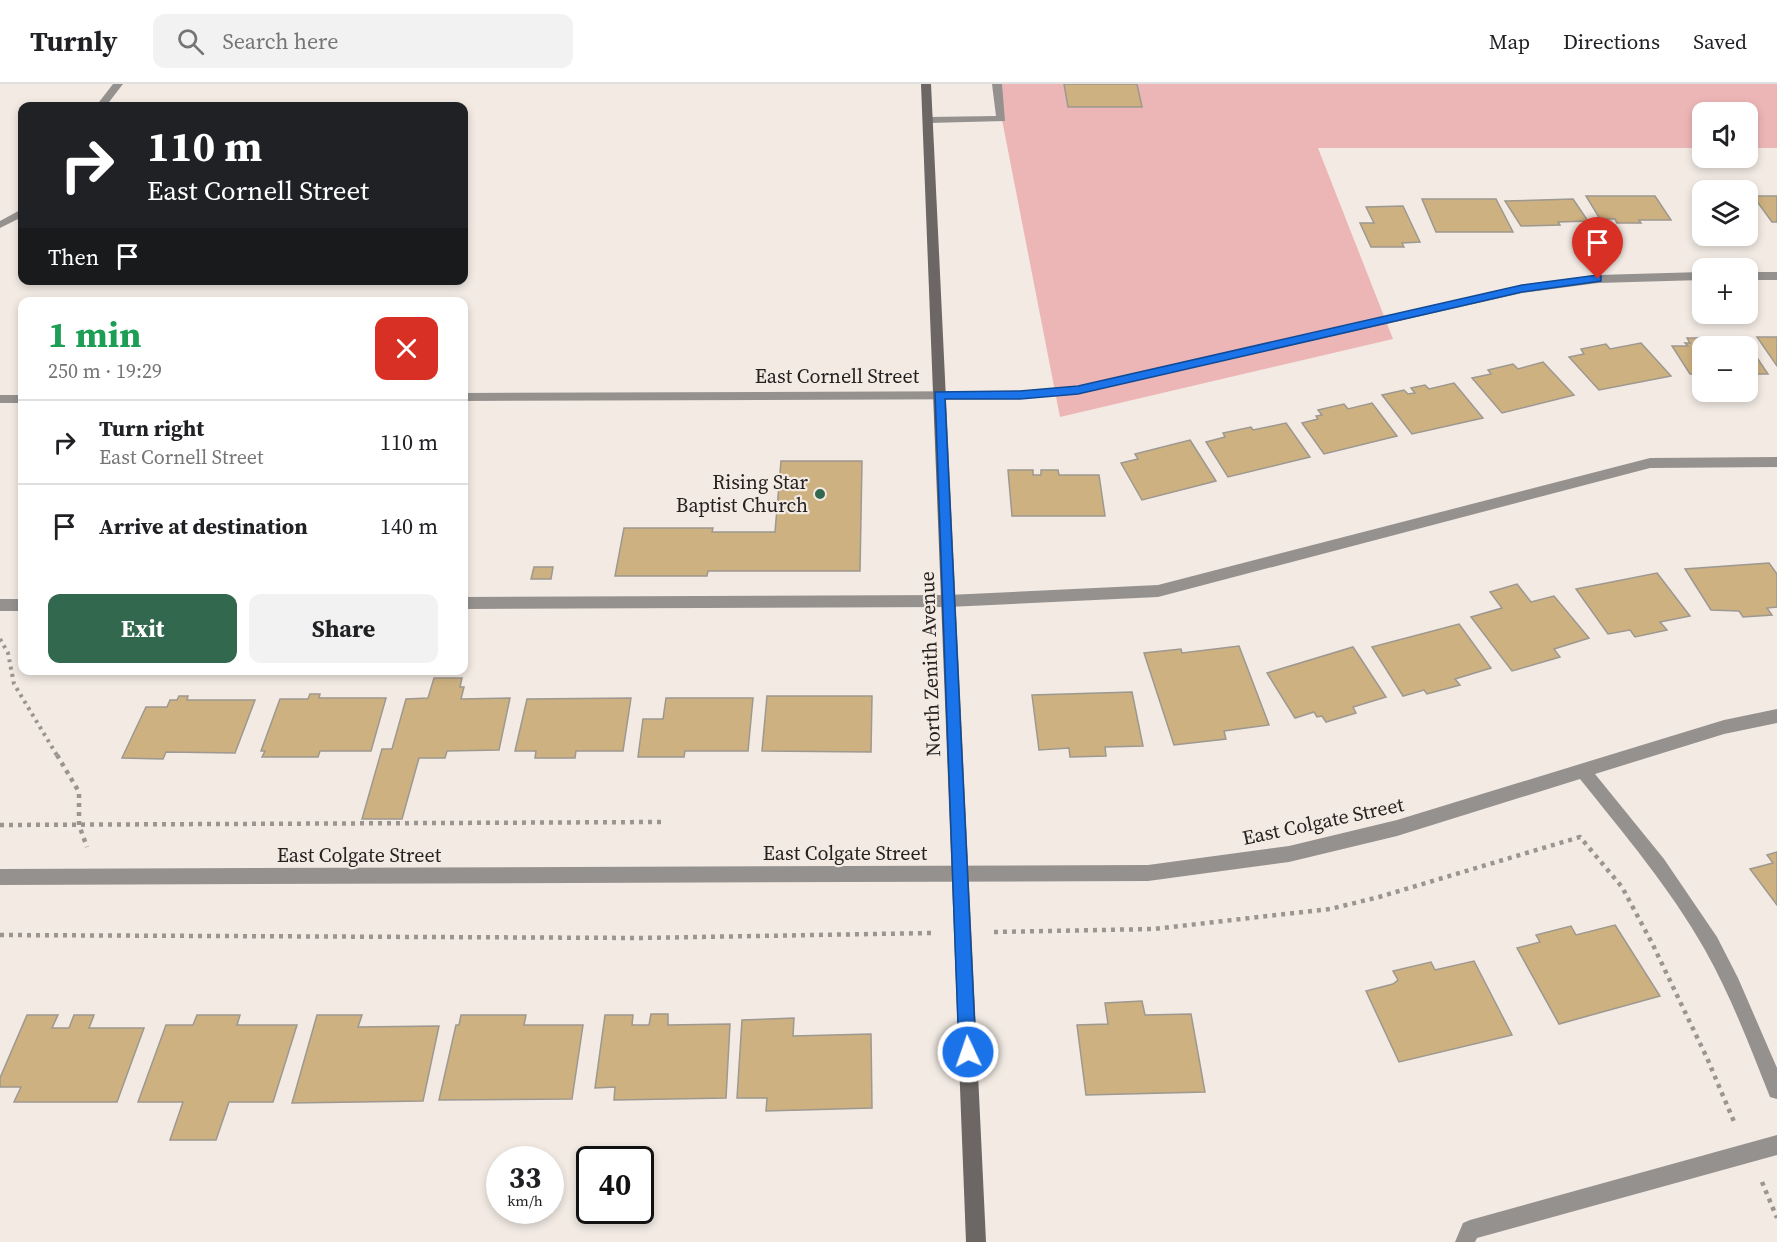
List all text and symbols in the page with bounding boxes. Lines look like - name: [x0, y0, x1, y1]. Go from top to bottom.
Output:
- search box: [153, 14, 573, 68]
- text: Turnly: [30, 22, 117, 60]
- icon: search: [174, 25, 207, 58]
- text: Search here: [222, 26, 338, 56]
- text: Map: [1489, 27, 1530, 56]
- text: Directions: [1563, 27, 1660, 56]
- text: Saved: [1693, 27, 1747, 56]
- map controls: [1692, 102, 1758, 402]
- button: sound: [1692, 102, 1758, 168]
- text: 110 m: [147, 117, 262, 175]
- icon: right: [48, 126, 126, 204]
- text: East Cornell Street: [147, 172, 369, 209]
- button: layers: [1692, 180, 1758, 246]
- pin: [1572, 217, 1623, 279]
- icon: arrive: [1581, 226, 1614, 259]
- icon: arrive: [111, 240, 144, 273]
- text: Then: [48, 242, 99, 272]
- button: +: [1692, 258, 1758, 324]
- text: 1 min: [48, 310, 141, 359]
- button: close: [375, 317, 438, 380]
- button: −: [1692, 336, 1758, 402]
- text: 250 m · 19:29: [48, 357, 162, 385]
- street label: East Cornell Street: [755, 362, 920, 390]
- text: Turn right: [99, 413, 204, 443]
- icon: right: [48, 426, 81, 459]
- text: 110 m: [380, 427, 438, 457]
- text: East Cornell Street: [99, 443, 264, 471]
- place label: Rising Star Baptist Church: [676, 468, 809, 519]
- marker: Rising Star Baptist Church: [813, 487, 827, 501]
- icon: arrive: [48, 510, 81, 543]
- text: Arrive at destination: [99, 511, 308, 541]
- text: 140 m: [380, 511, 438, 541]
- street label: North Zenith Avenue: [913, 571, 947, 757]
- button: Exit: [48, 594, 237, 663]
- button: Share: [249, 594, 438, 663]
- street label: East Colgate Street: [1240, 790, 1407, 852]
- street label: East Colgate Street: [763, 839, 928, 867]
- street label: East Colgate Street: [277, 841, 442, 869]
- position arrow: [936, 1020, 1000, 1084]
- speed limit sign: 40: [576, 1146, 654, 1224]
- text: 33: [509, 1157, 541, 1198]
- text: km/h: [507, 1190, 543, 1211]

